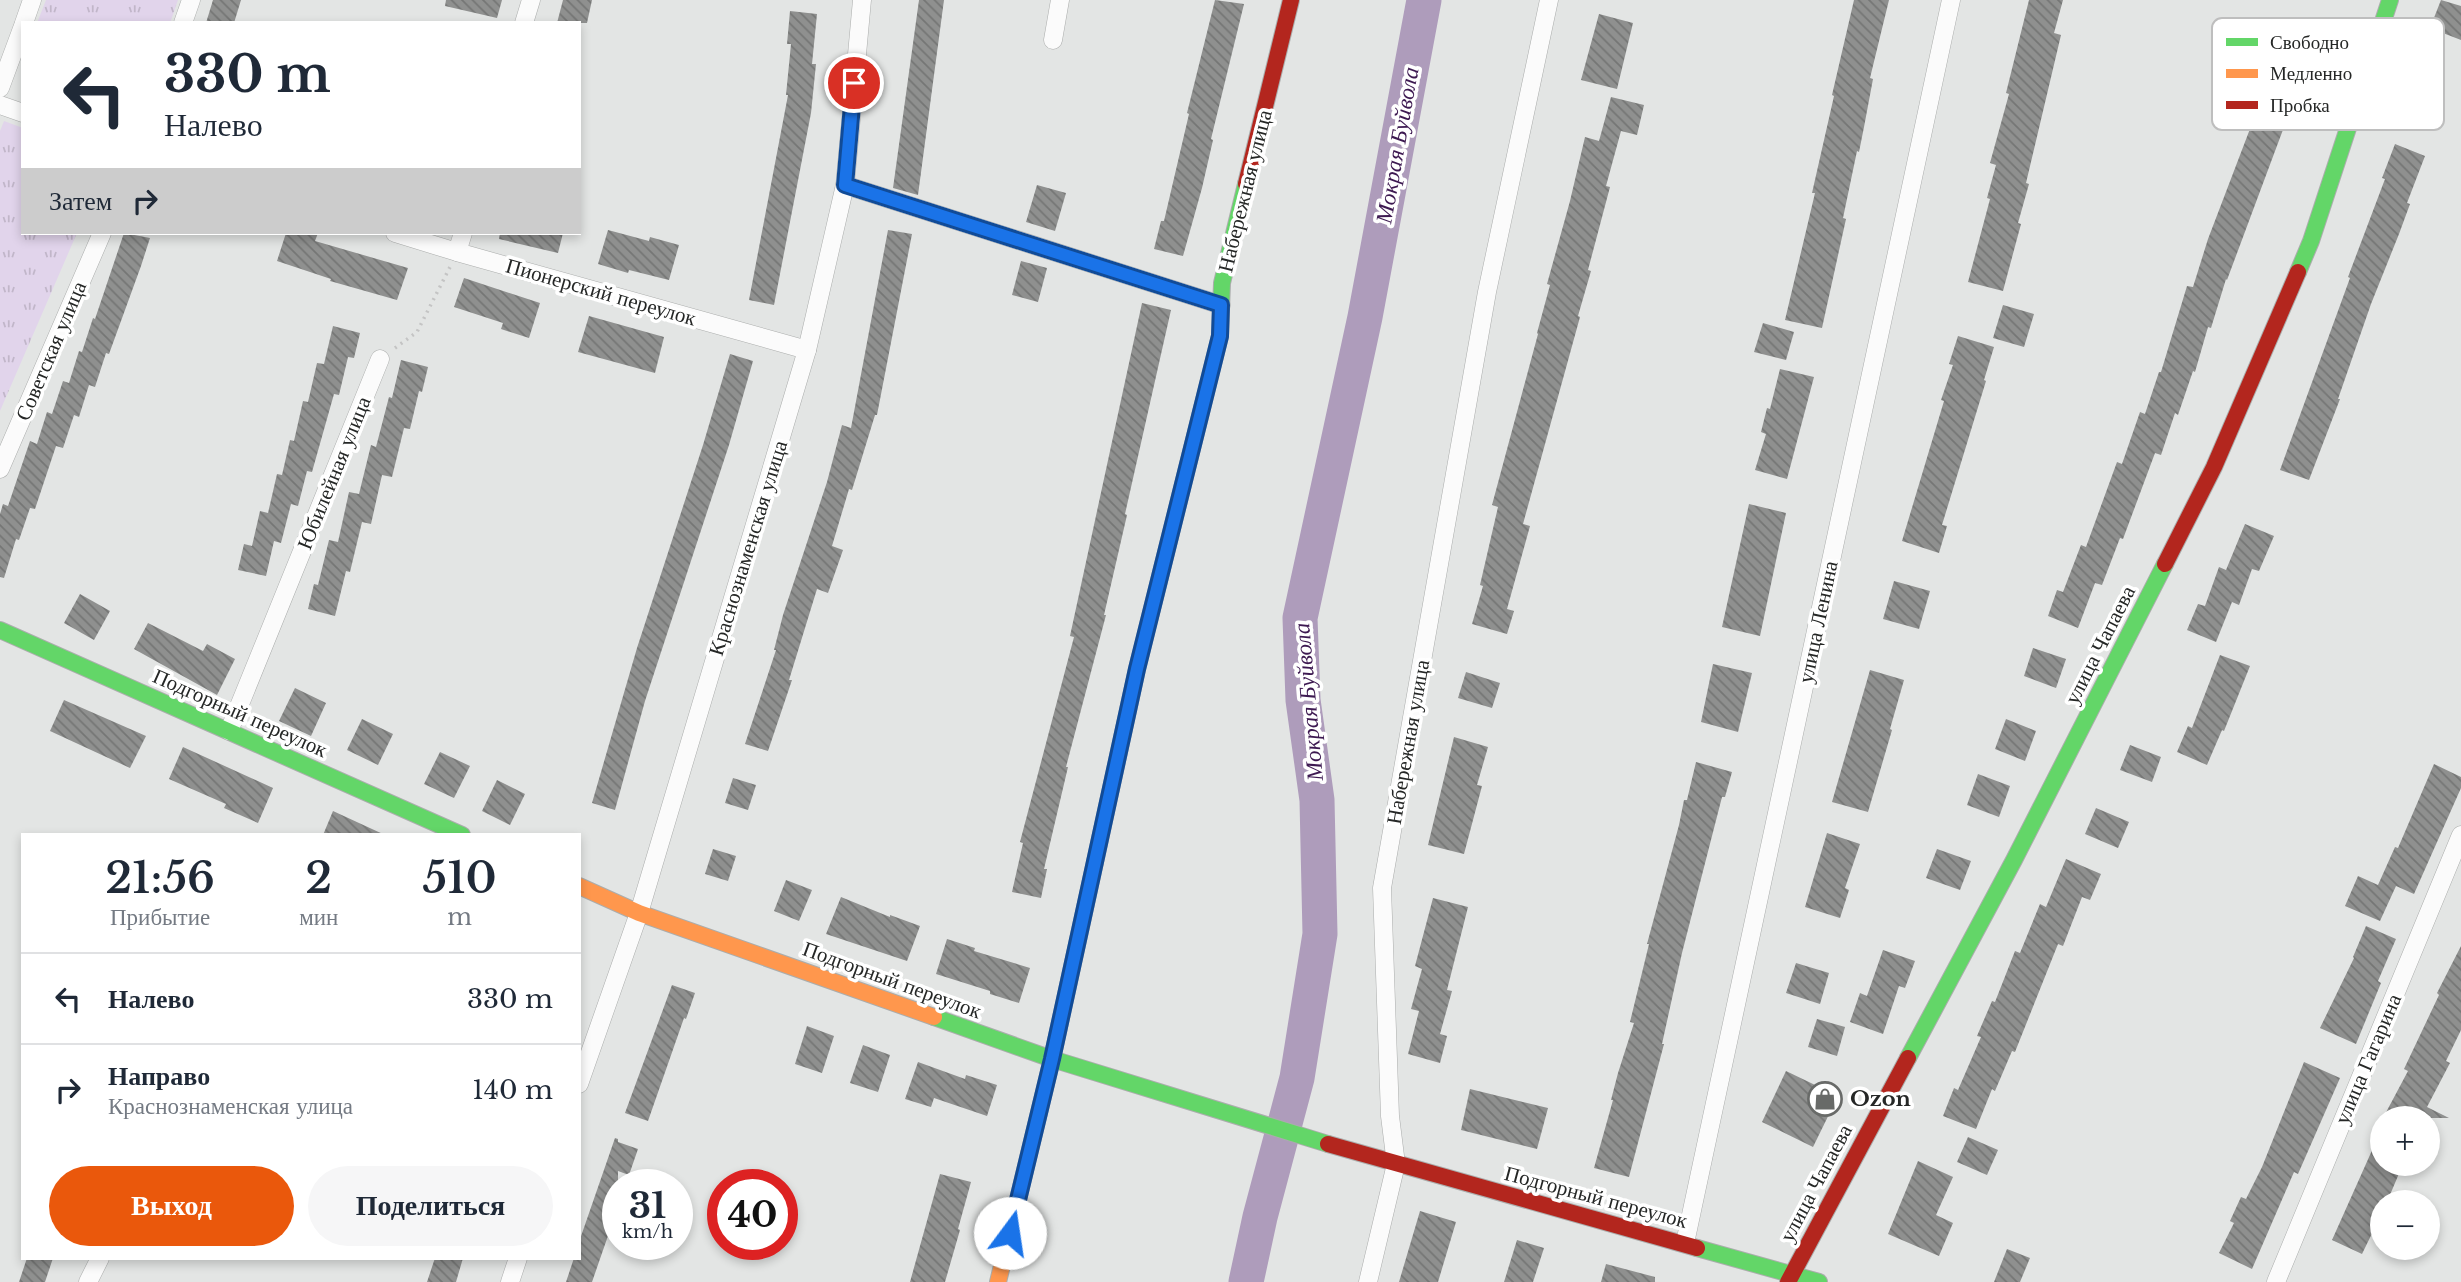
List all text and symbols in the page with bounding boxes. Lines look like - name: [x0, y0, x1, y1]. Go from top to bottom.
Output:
- legend: [2212, 18, 2444, 130]
- text: Свободно: [2270, 31, 2349, 54]
- text: 330 m: [164, 44, 331, 105]
- icon: left: [49, 49, 140, 140]
- pin: [824, 53, 884, 113]
- text: Медленно: [2270, 62, 2352, 85]
- icon: arrive: [835, 64, 873, 102]
- water label: Мокрая Буйвола: [1369, 65, 1425, 226]
- text: Пробка: [2270, 94, 2330, 117]
- text: Налево: [164, 105, 263, 145]
- street label: Набережная улица: [1212, 106, 1278, 275]
- icon: right: [126, 182, 164, 220]
- text: Затем: [49, 185, 112, 217]
- street label: Пионерский переулок: [503, 252, 700, 332]
- street label: Советская улица: [10, 277, 92, 425]
- street label: Юбилейная улица: [291, 392, 377, 553]
- street label: Краснознаменская улица: [703, 437, 793, 659]
- street label: улица Ленина: [1792, 558, 1844, 686]
- street label: улица Чапаева: [2059, 581, 2141, 709]
- water label: Мокрая Буйвола: [1287, 622, 1329, 783]
- street label: Набережная улица: [1381, 657, 1435, 826]
- street label: Подгорный переулок: [149, 663, 332, 763]
- text: 21:56: [105, 852, 215, 904]
- text: 2: [305, 852, 332, 904]
- text: 510: [423, 852, 497, 904]
- text: Прибытие: [110, 903, 210, 931]
- text: мин: [299, 903, 338, 931]
- text: m: [447, 903, 472, 931]
- street label: Подгорный переулок: [799, 936, 986, 1025]
- icon: left: [49, 980, 87, 1018]
- text: Налево: [108, 983, 194, 1015]
- text: 330 m: [467, 983, 553, 1015]
- street label: улица Гагарина: [2329, 989, 2407, 1128]
- text: Направо: [108, 1060, 210, 1092]
- icon: right: [49, 1071, 87, 1109]
- text: 140 m: [472, 1074, 553, 1106]
- shop icon: Ozon: [1806, 1080, 1844, 1118]
- place label: Ozon: [1850, 1086, 1911, 1112]
- text: Краснознаменская улица: [108, 1092, 353, 1120]
- map controls: [2370, 1106, 2440, 1260]
- button: +: [2370, 1106, 2440, 1176]
- street label: улица Чапаева: [1774, 1119, 1858, 1246]
- street label: Подгорный переулок: [1502, 1160, 1691, 1234]
- button: Выход: [49, 1166, 294, 1246]
- button: Поделиться: [308, 1166, 553, 1246]
- speed limit sign: 40: [707, 1169, 798, 1260]
- text: 31: [629, 1184, 666, 1227]
- button: −: [2370, 1190, 2440, 1260]
- position arrow: [973, 1196, 1047, 1270]
- text: km/h: [622, 1221, 673, 1243]

